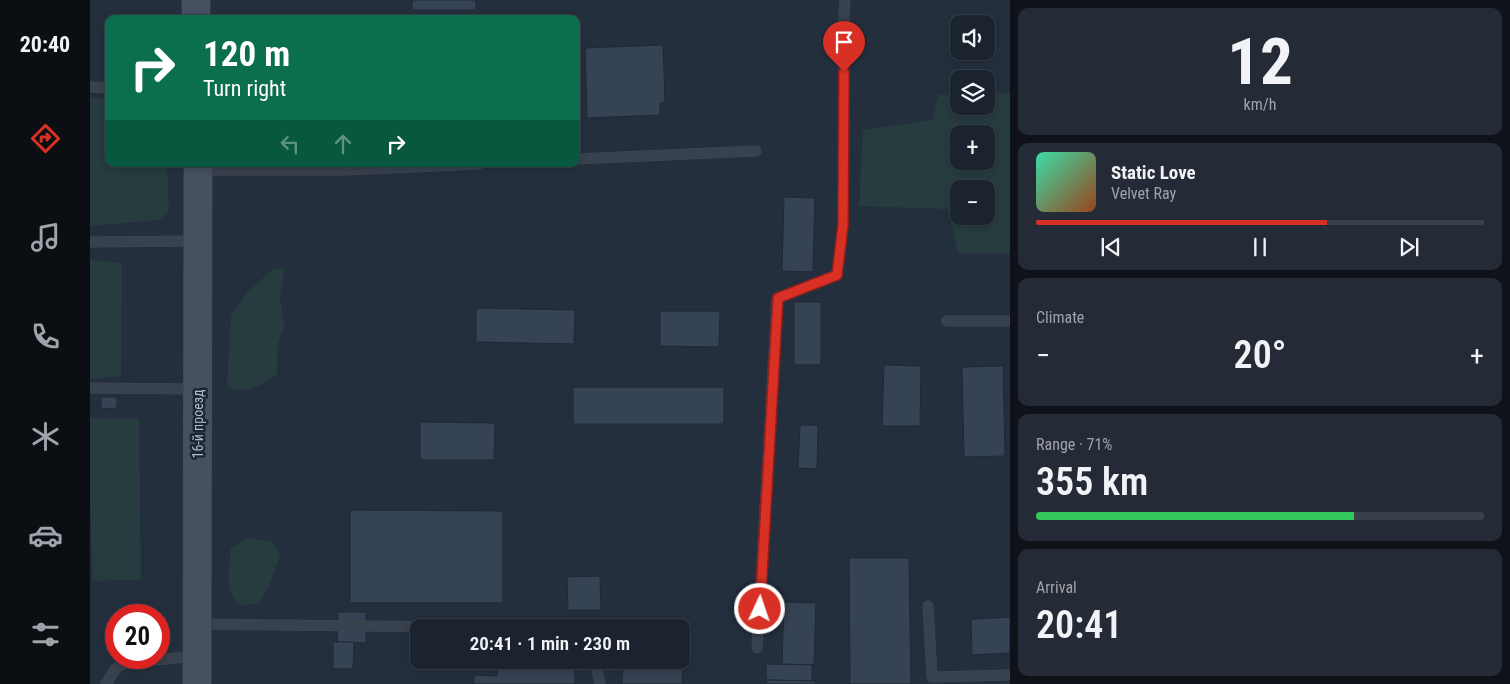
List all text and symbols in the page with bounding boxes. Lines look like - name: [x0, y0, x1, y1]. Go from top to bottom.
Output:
- map controls: [950, 15, 995, 225]
- button: sound: [950, 15, 995, 60]
- pin: [823, 21, 865, 72]
- text: 12: [1227, 24, 1293, 100]
- icon: arrive: [830, 28, 858, 56]
- text: 20:40: [20, 32, 70, 57]
- text: 120 m: [203, 34, 290, 75]
- icon: right: [120, 35, 185, 100]
- button: layers: [950, 70, 995, 115]
- text: Turn right: [203, 76, 286, 101]
- text: km/h: [1244, 95, 1276, 114]
- icon: directions: [28, 121, 63, 156]
- button: +: [950, 125, 995, 170]
- icon: left: [276, 130, 304, 158]
- icon: ahead: [329, 130, 357, 158]
- icon: right: [382, 130, 410, 158]
- text: Static Love: [1111, 161, 1196, 184]
- button: −: [950, 180, 995, 225]
- text: Velvet Ray: [1111, 184, 1176, 203]
- icon: music: [28, 220, 63, 255]
- icon: previous: [1097, 233, 1125, 261]
- icon: pause: [1246, 233, 1274, 261]
- icon: next: [1395, 233, 1423, 261]
- text: Climate: [1036, 308, 1084, 327]
- icon: phone: [28, 319, 63, 354]
- text: 20°: [1234, 333, 1286, 377]
- text: −: [1036, 339, 1050, 372]
- text: +: [1470, 339, 1484, 372]
- street label: 16-й проезд: [190, 389, 206, 459]
- icon: climate: [28, 419, 63, 454]
- text: Range · 71%: [1036, 435, 1112, 454]
- text: 355 km: [1036, 460, 1148, 504]
- icon: car: [28, 518, 63, 553]
- text: Arrival: [1036, 578, 1077, 597]
- position arrow: [733, 582, 785, 634]
- text: 20:41: [1036, 603, 1122, 647]
- speed limit sign: 20: [105, 604, 170, 669]
- icon: filters: [28, 617, 63, 652]
- text: 20:41 · 1 min · 230 m: [470, 632, 630, 655]

